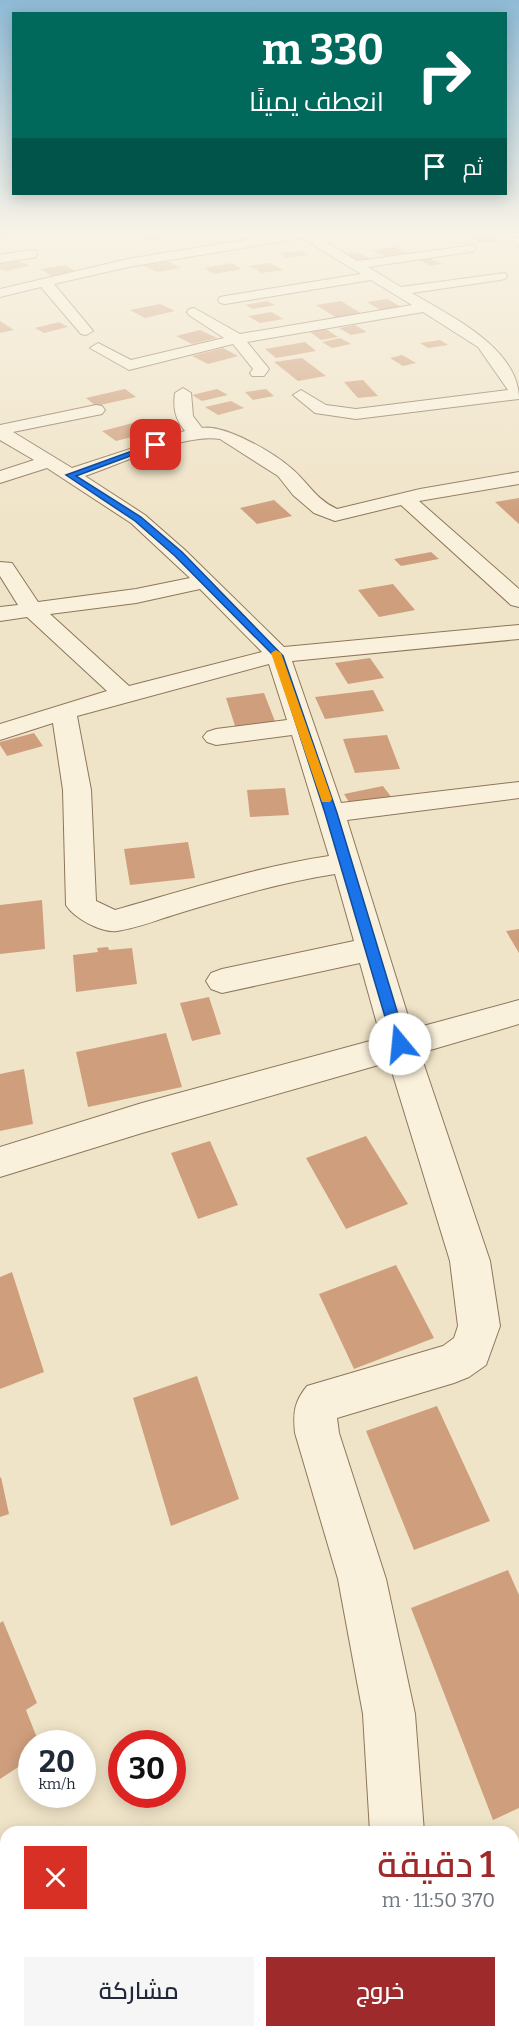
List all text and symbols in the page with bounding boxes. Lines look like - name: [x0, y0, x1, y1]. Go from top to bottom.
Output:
- text: 330 m: [262, 25, 384, 75]
- icon: right: [405, 36, 483, 114]
- text: انعطف يمينًا: [249, 86, 384, 118]
- icon: arrive: [418, 150, 451, 183]
- text: ثم: [463, 154, 483, 181]
- pin: [130, 419, 181, 470]
- icon: arrive: [139, 428, 172, 461]
- position arrow: [368, 1012, 432, 1076]
- speed limit sign: 30: [108, 1730, 186, 1808]
- text: 20: [39, 1744, 75, 1780]
- text: km/h: [38, 1775, 76, 1793]
- text: 1 دقيقة: [377, 1843, 495, 1887]
- button: close: [24, 1846, 87, 1909]
- text: 370 m · 11:50: [382, 1888, 495, 1912]
- button: مشاركة: [24, 1957, 254, 2026]
- button: خروج: [266, 1957, 495, 2026]

